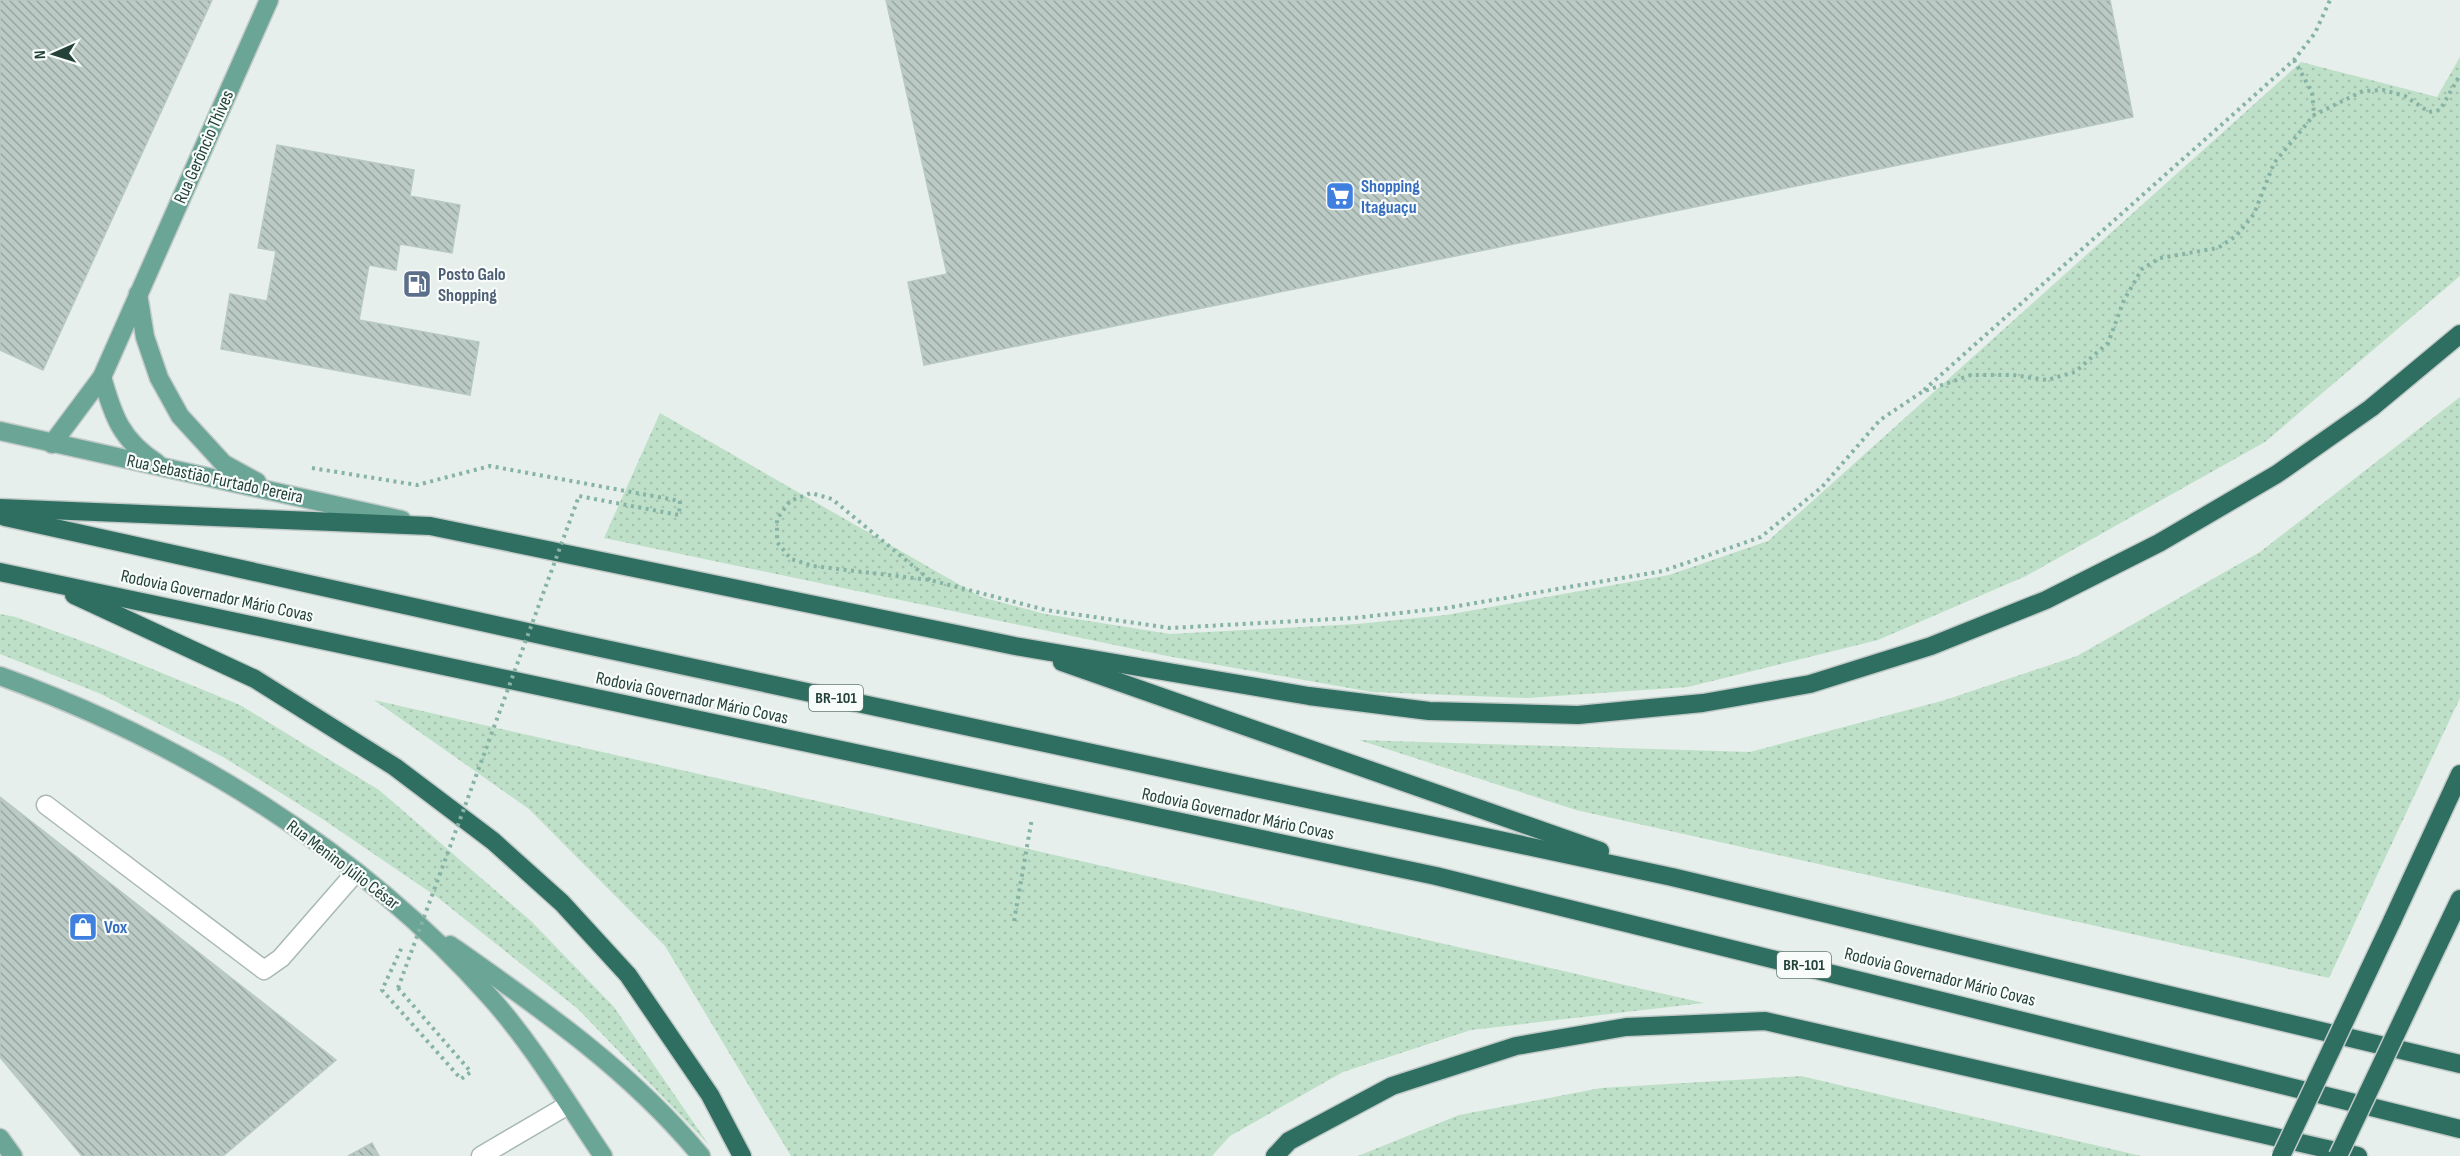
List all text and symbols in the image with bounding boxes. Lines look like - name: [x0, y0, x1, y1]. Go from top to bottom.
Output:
- north arrow: [24, 24, 84, 84]
- text: N: [31, 50, 50, 59]
- street label: Rua Gerôncio Thives: [170, 87, 238, 207]
- place label: Shopping Itaguaçu: [1361, 176, 1420, 218]
- supermarket icon: Shopping Itaguaçu: [1324, 180, 1356, 212]
- place label: Posto Galo Shopping: [438, 264, 506, 306]
- fuel station icon: Posto Galo Shopping: [401, 268, 433, 300]
- street label: Rua Sebastião Furtado Pereira: [125, 450, 305, 508]
- street label: Rodovia Governador Mário Covas: [119, 565, 315, 627]
- street label: Rodovia Governador Mário Covas: [594, 667, 790, 729]
- road number: BR-101: [809, 685, 863, 711]
- street label: Rodovia Governador Mário Covas: [1140, 783, 1336, 845]
- street label: Rua Menino Júlio César: [283, 816, 403, 914]
- shop icon: Vox: [67, 911, 99, 943]
- place label: Vox: [104, 917, 128, 938]
- street label: Rodovia Governador Mário Covas: [1842, 943, 2038, 1011]
- road number: BR-101: [1777, 952, 1831, 978]

